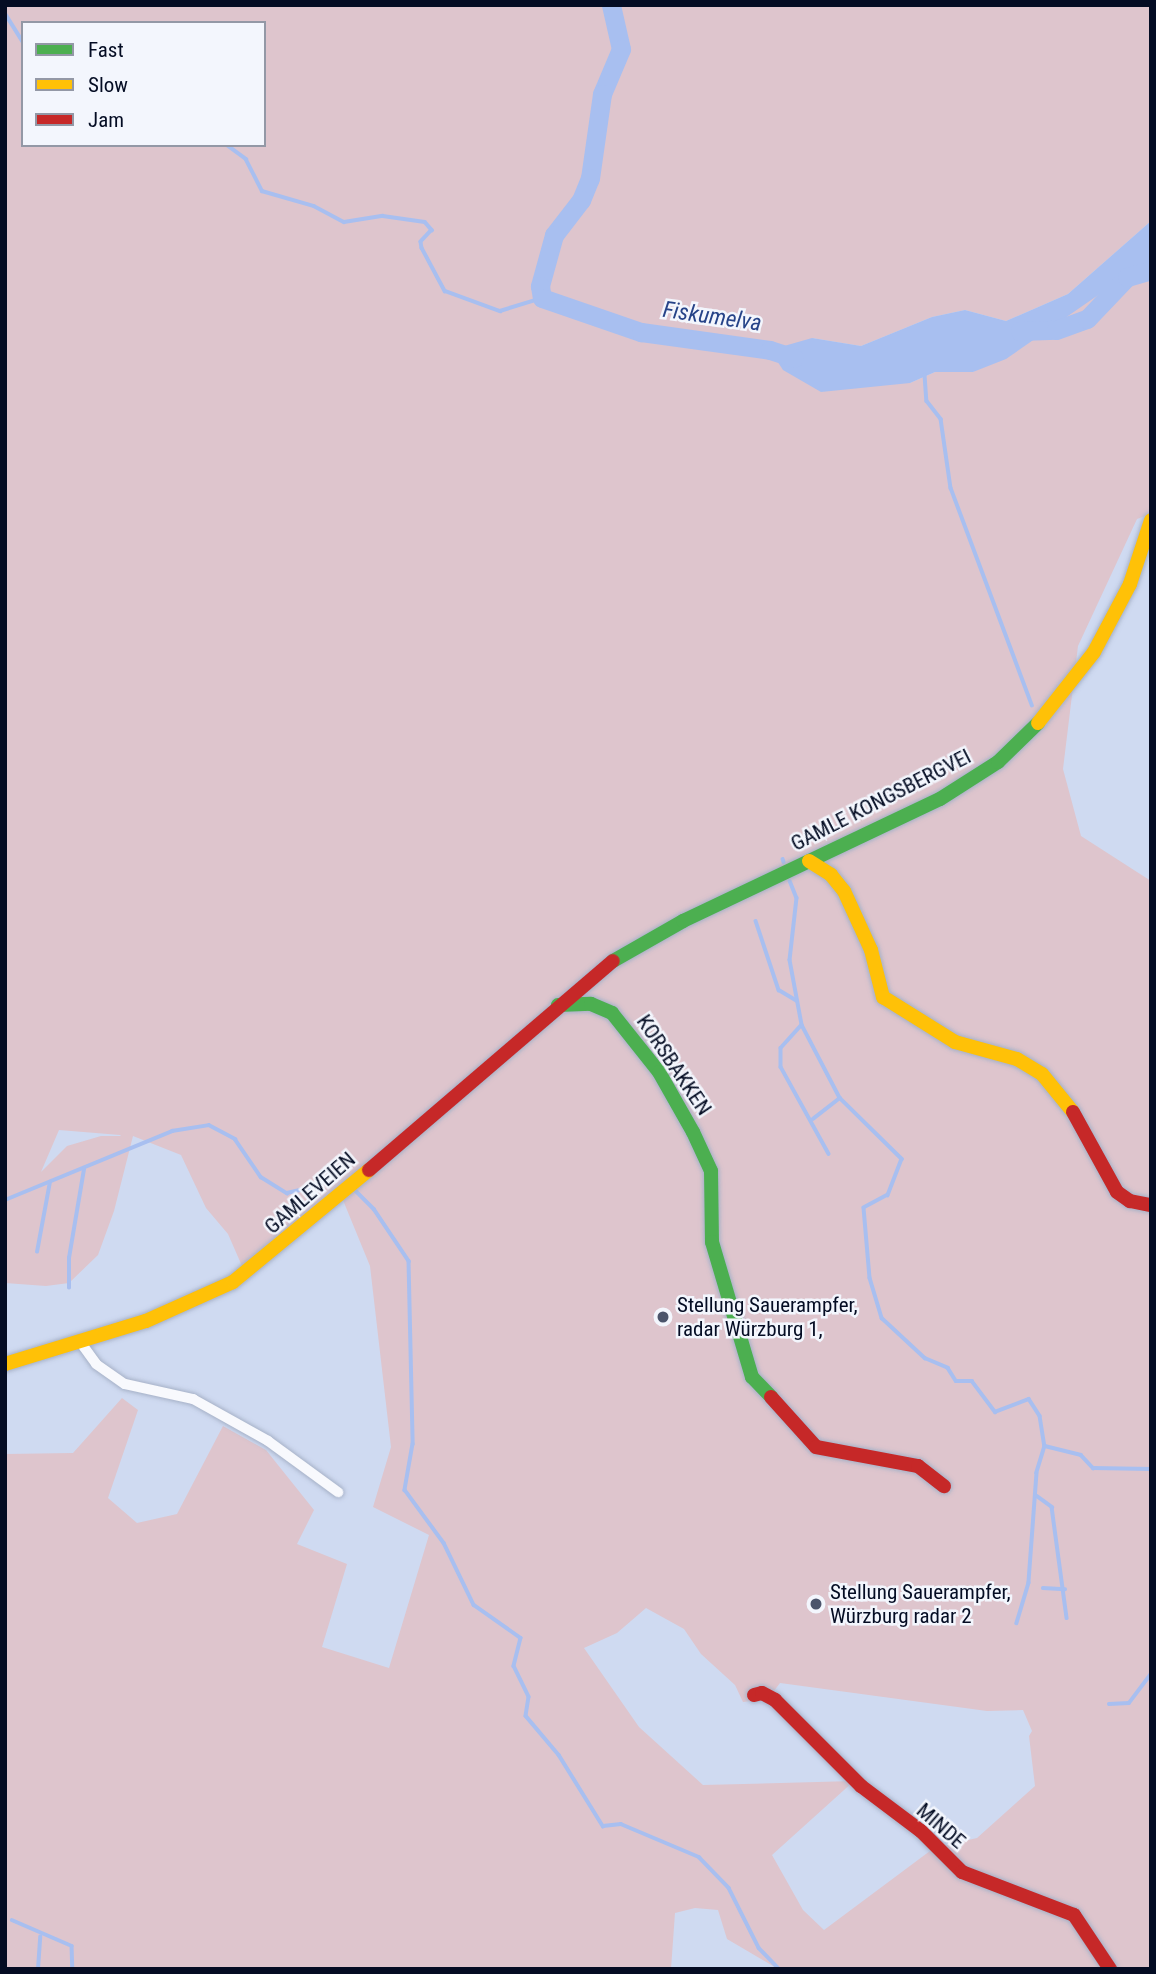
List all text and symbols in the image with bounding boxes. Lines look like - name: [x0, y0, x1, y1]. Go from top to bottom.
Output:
- legend: [21, 21, 266, 147]
- text: Fast: [88, 38, 124, 62]
- text: Slow: [88, 73, 128, 97]
- text: Jam: [88, 108, 124, 132]
- water label: Fiskumelva: [661, 296, 763, 338]
- street label: GAMLE KONGSBERGVEI: [787, 744, 975, 856]
- street label: KORSBAKKEN: [631, 1010, 717, 1120]
- street label: GAMLEVEIEN: [260, 1147, 360, 1239]
- place label: Stellung Sauerampfer, radar Würzburg 1,: [677, 1292, 858, 1342]
- marker: Stellung Sauerampfer, radar Würzburg 1,: [655, 1309, 671, 1325]
- place label: Stellung Sauerampfer, Würzburg radar 2: [830, 1579, 1011, 1629]
- marker: Stellung Sauerampfer, Würzburg radar 2: [808, 1596, 824, 1612]
- street label: MINDE: [911, 1798, 971, 1854]

